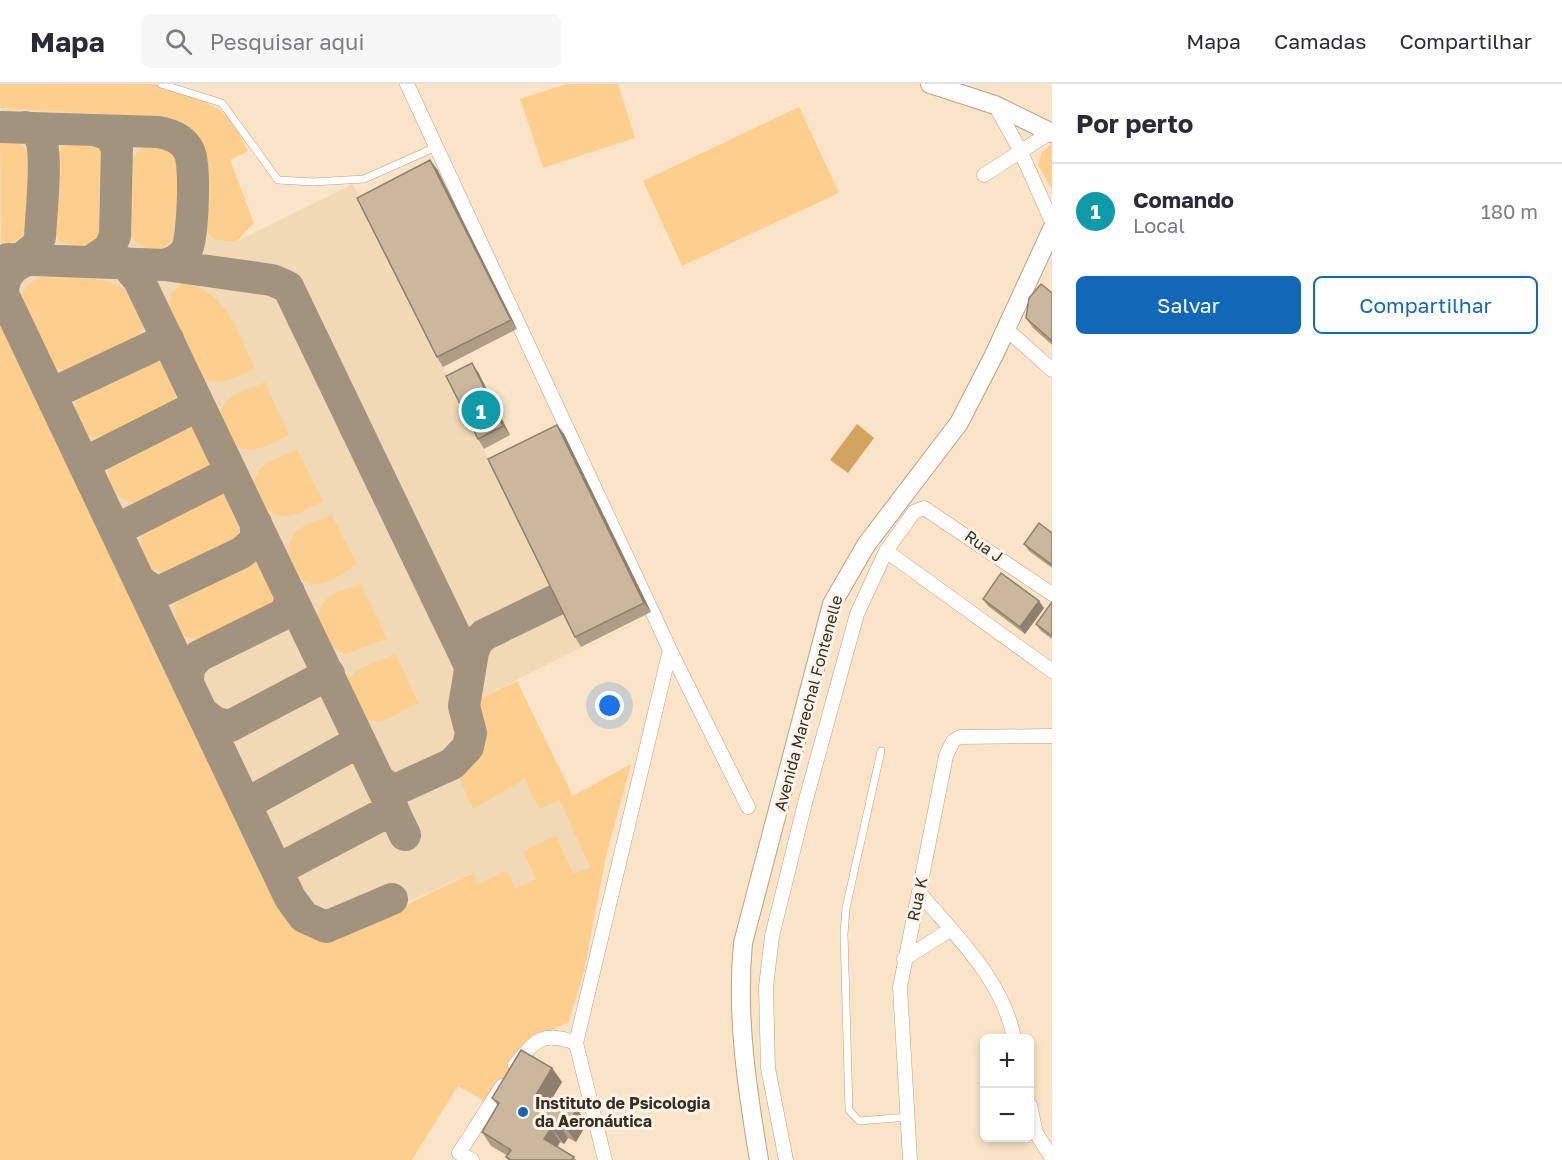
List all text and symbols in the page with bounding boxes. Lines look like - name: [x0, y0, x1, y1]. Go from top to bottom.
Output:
- search box: [141, 14, 561, 68]
- text: Mapa: [30, 25, 105, 58]
- icon: search: [162, 25, 195, 58]
- text: Pesquisar aqui: [210, 28, 364, 55]
- text: Mapa: [1186, 28, 1241, 54]
- text: Camadas: [1274, 28, 1366, 54]
- text: Compartilhar: [1399, 28, 1532, 54]
- text: Por perto: [1076, 108, 1193, 139]
- text: Comando: [1133, 186, 1234, 213]
- text: 1: [1090, 199, 1101, 223]
- text: 180 m: [1481, 199, 1538, 223]
- text: Local: [1133, 213, 1185, 237]
- button: Salvar: [1076, 276, 1301, 334]
- button: Compartilhar: [1313, 276, 1538, 334]
- pin: 1: [462, 388, 500, 432]
- street label: Rua J: [961, 526, 1007, 566]
- street label: Avenida Marechal Fontenelle: [770, 593, 846, 813]
- your location: [595, 691, 624, 720]
- street label: Rua K: [903, 875, 931, 923]
- map controls: [980, 1034, 1034, 1142]
- button: +: [980, 1034, 1034, 1088]
- button: −: [980, 1088, 1034, 1142]
- place label: Instituto de Psicologia da Aeronáutica: [535, 1093, 710, 1131]
- marker: Instituto de Psicologia da Aeronáutica: [516, 1105, 530, 1119]

